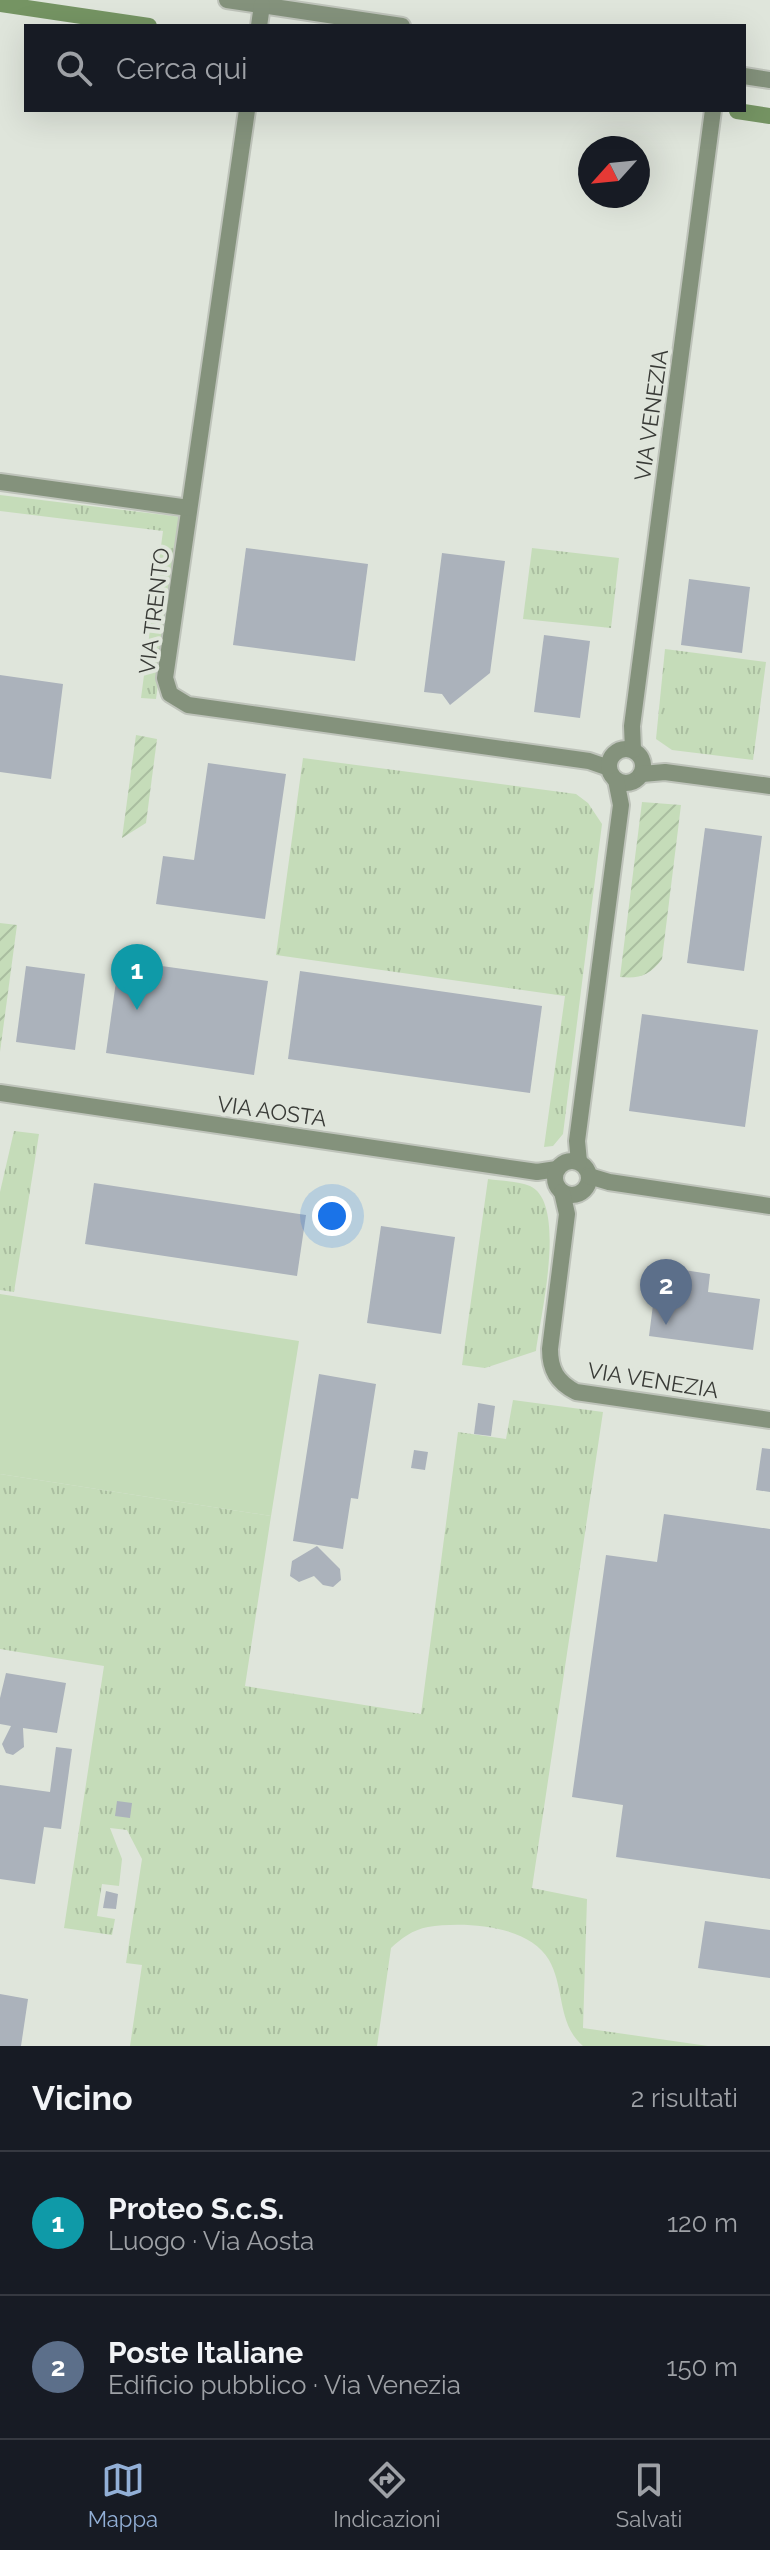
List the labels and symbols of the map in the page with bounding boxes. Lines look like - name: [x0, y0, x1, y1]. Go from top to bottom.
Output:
- north arrow: [578, 136, 650, 208]
- street label: VIA VENEZIA: [629, 348, 673, 482]
- street label: VIA TRENTO: [133, 546, 175, 676]
- pin: 1: [111, 944, 163, 1010]
- street label: VIA AOSTA: [215, 1090, 329, 1132]
- your location: [312, 1196, 352, 1236]
- pin: 2: [640, 1259, 692, 1325]
- street label: VIA VENEZIA: [586, 1357, 721, 1403]

